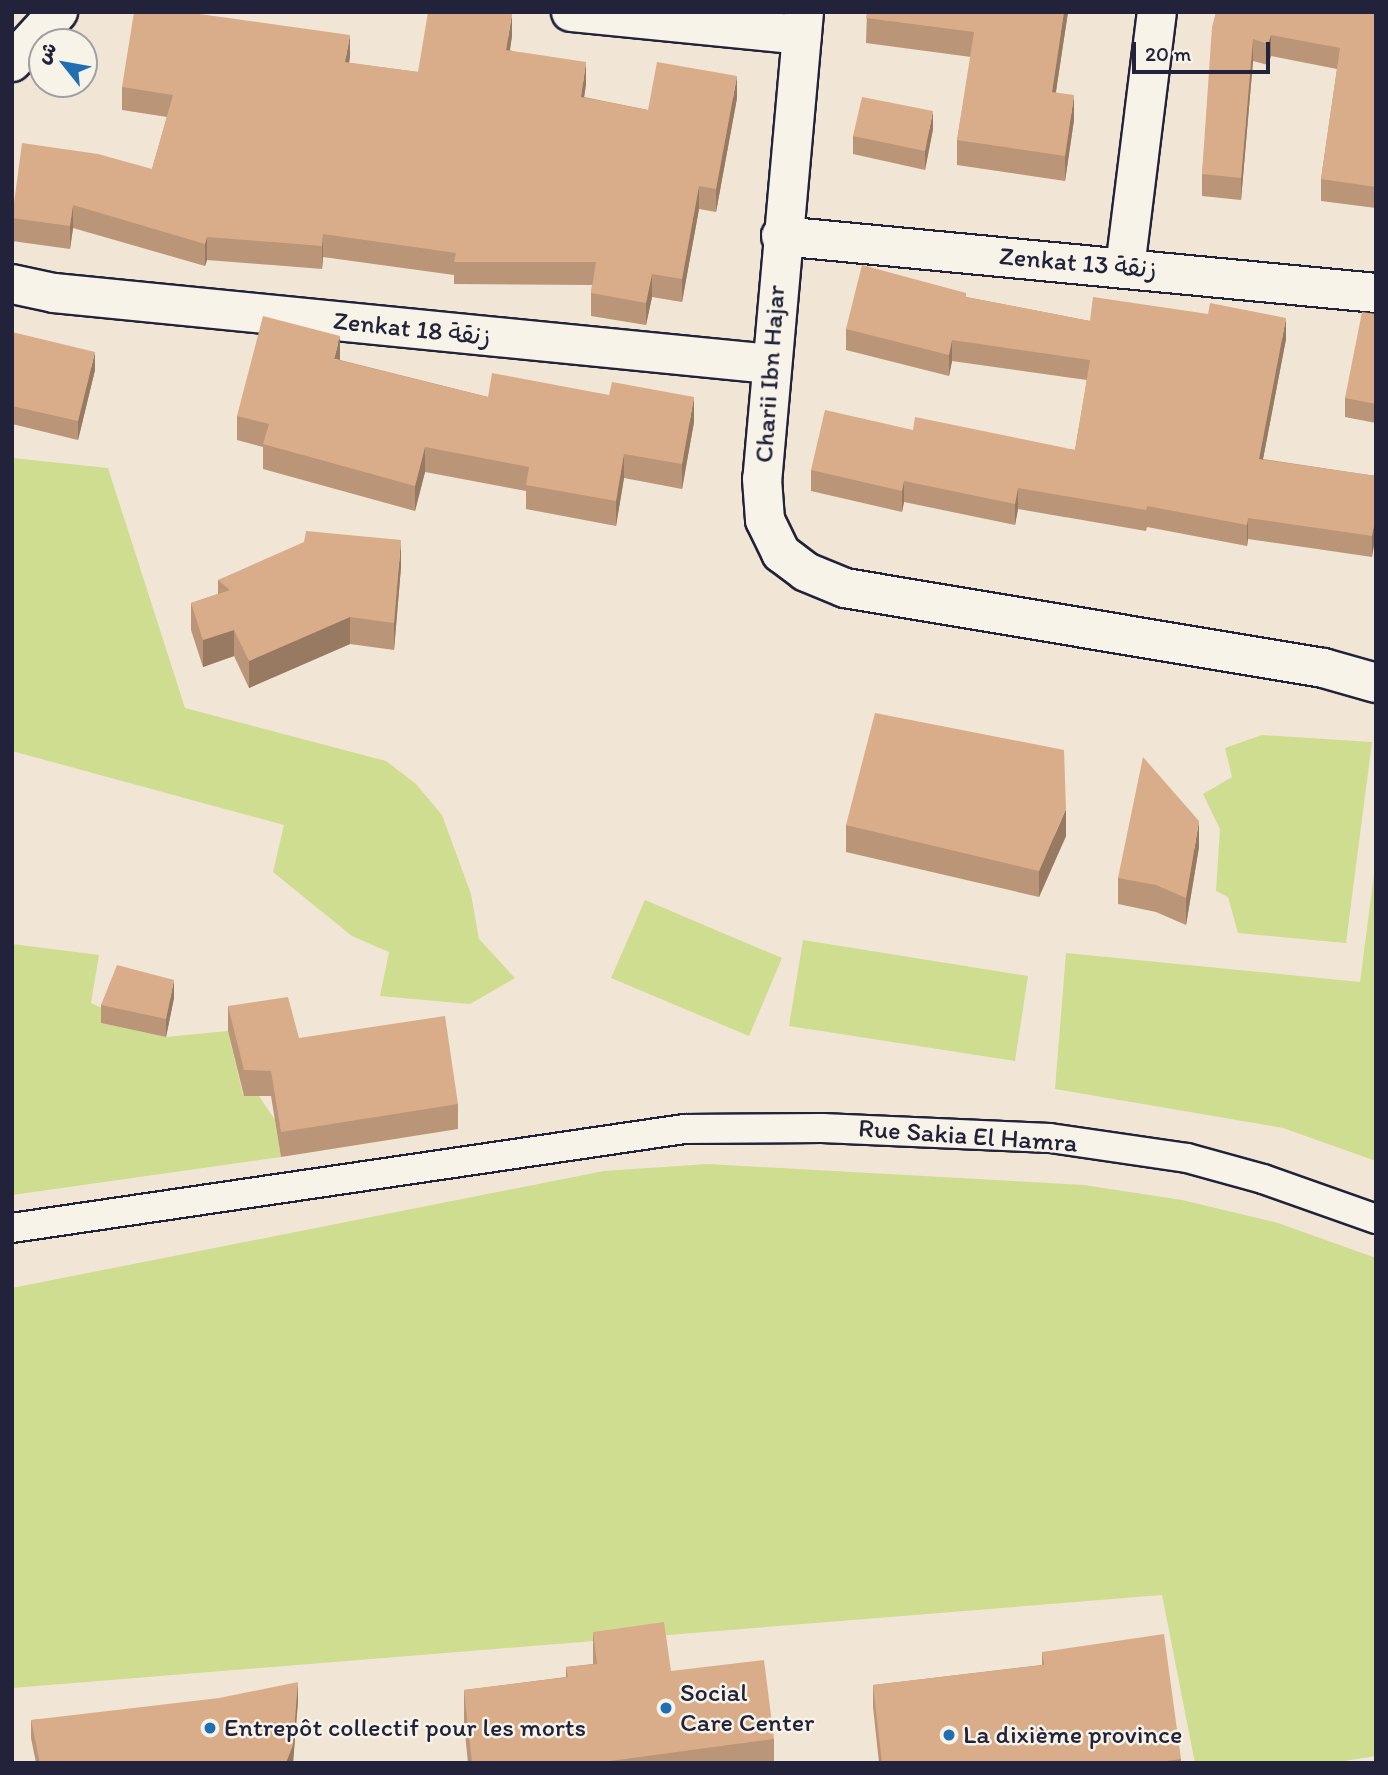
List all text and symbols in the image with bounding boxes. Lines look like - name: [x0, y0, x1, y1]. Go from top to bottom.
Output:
- north arrow: [28, 28, 98, 98]
- scale bar: [1136, 28, 1274, 72]
- text: ش: [31, 38, 62, 68]
- text: 20 m: [1145, 41, 1191, 66]
- street label: Zenkat 13 زنقة: [998, 241, 1158, 285]
- street label: Charii Ibn Hajar: [748, 285, 792, 463]
- street label: Zenkat 18 زنقة: [332, 305, 492, 353]
- street label: Rue Sakia El Hamra: [857, 1113, 1079, 1159]
- place label: Social Care Center: [680, 1677, 815, 1738]
- marker: Social Care Center: [658, 1700, 674, 1716]
- place label: Entrepôt collectif pour les morts: [224, 1712, 585, 1744]
- place label: La dixième province: [963, 1719, 1183, 1751]
- marker: Entrepôt collectif pour les morts: [202, 1720, 218, 1736]
- marker: La dixième province: [941, 1727, 957, 1743]

